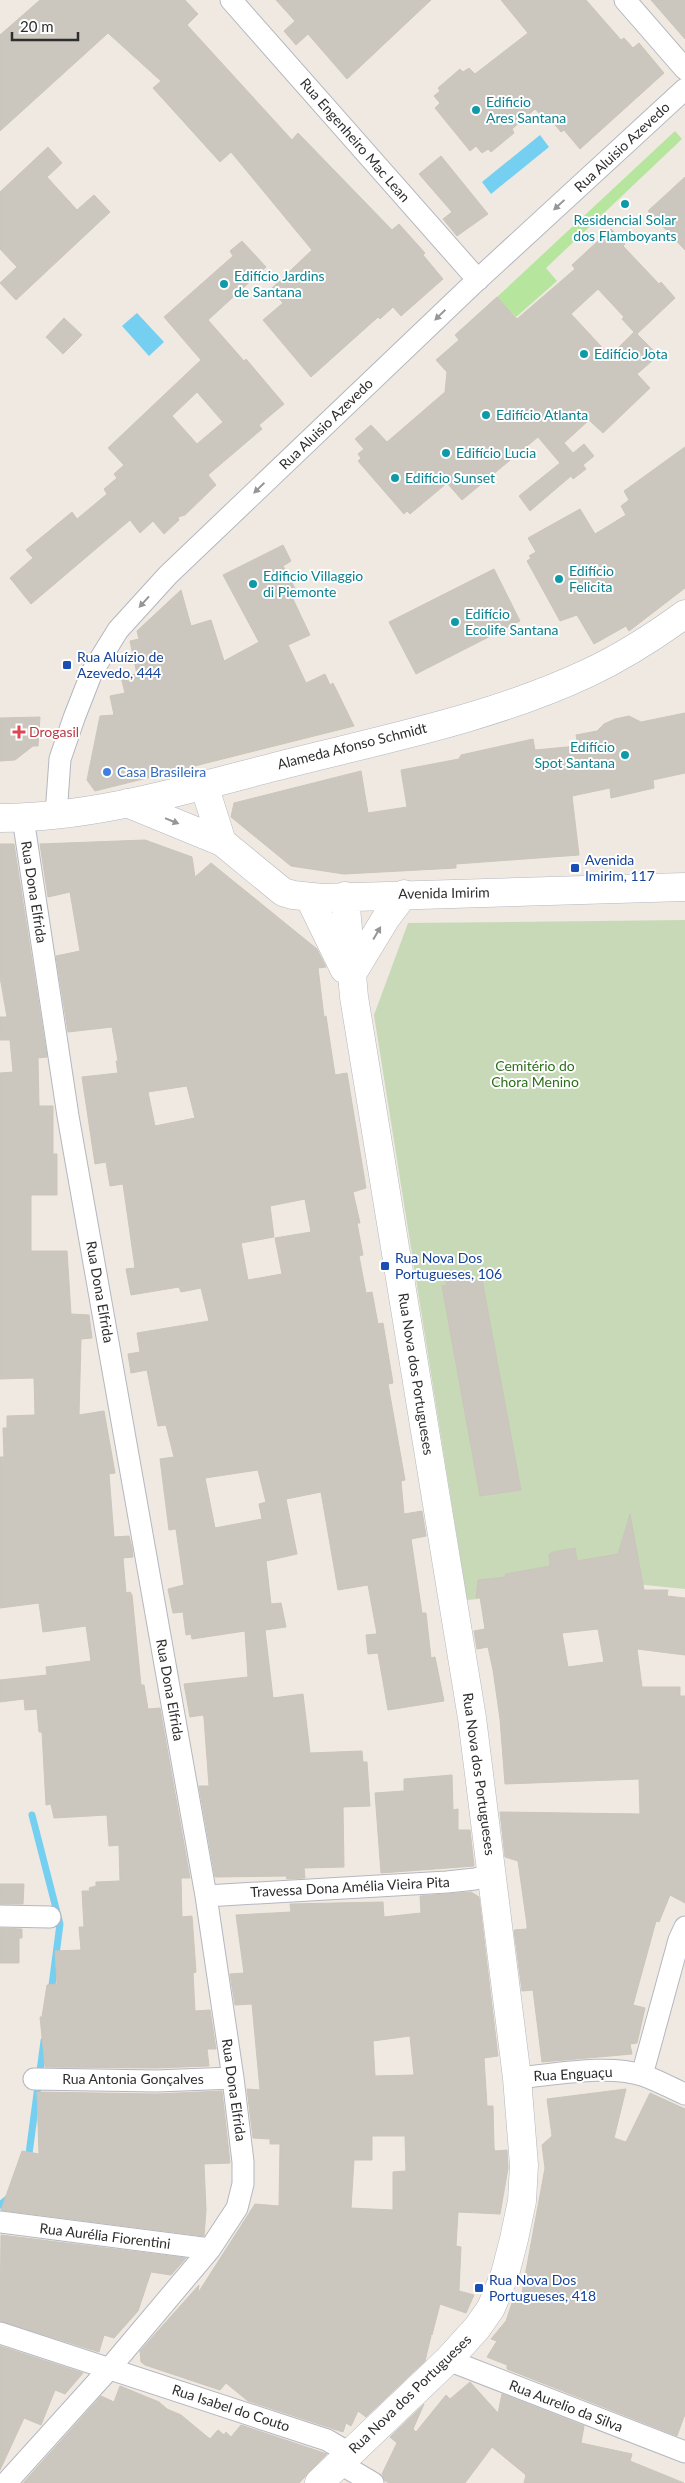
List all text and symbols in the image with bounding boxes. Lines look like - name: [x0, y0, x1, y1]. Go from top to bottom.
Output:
- scale bar: [12, 10, 79, 42]
- text: 20 m: [20, 17, 54, 35]
- street label: Rua Engenheiro Mac Lean: [297, 74, 414, 205]
- place label: Edificio Ares Santana: [486, 93, 566, 126]
- street label: Rua Aluisio Azevedo: [571, 98, 673, 195]
- marker: Edificio Ares Santana: [470, 104, 482, 116]
- marker: Residencial Solar dos Flamboyants: [619, 198, 631, 210]
- one-way arrow: [554, 199, 566, 211]
- place label: Residencial Solar dos Flamboyants: [573, 211, 677, 244]
- place label: Edifício Jardins de Santana: [234, 267, 325, 300]
- marker: Edifício Jardins de Santana: [218, 278, 230, 290]
- one-way arrow: [434, 309, 446, 321]
- place label: Edifício Jota: [594, 345, 668, 362]
- marker: Edifício Jota: [578, 348, 590, 360]
- street label: Rua Aluisio Azevedo: [275, 374, 376, 473]
- place label: Edifício Atlanta: [496, 406, 588, 423]
- marker: Edifício Atlanta: [480, 409, 492, 421]
- place label: Edifício Lucia: [456, 444, 536, 461]
- marker: Edifício Lucia: [440, 447, 452, 459]
- place label: Edifício Sunset: [405, 469, 495, 486]
- marker: Edifício Sunset: [389, 472, 401, 484]
- one-way arrow: [254, 482, 266, 494]
- place label: Edifício Felicita: [569, 562, 614, 595]
- place label: Edificio Villaggio di Piemonte: [263, 567, 363, 600]
- marker: Edifício Felicita: [553, 573, 565, 585]
- marker: Edificio Villaggio di Piemonte: [247, 578, 259, 590]
- one-way arrow: [138, 595, 149, 608]
- place label: Edifício Ecolife Santana: [465, 605, 559, 638]
- marker: Edifício Ecolife Santana: [449, 616, 461, 628]
- place label: Rua Aluízio de Azevedo, 444: [77, 648, 164, 681]
- marker: Rua Aluízio de Azevedo, 444: [61, 659, 73, 671]
- street label: Alameda Afonso Schmidt: [275, 719, 428, 772]
- place label: Drogasil: [29, 723, 79, 740]
- marker: Drogasil: [13, 726, 25, 738]
- place label: Edifício Spot Santana: [534, 738, 615, 771]
- marker: Edifício Spot Santana: [619, 749, 631, 761]
- place label: Casa Brasileira: [117, 763, 206, 780]
- marker: Casa Brasileira: [101, 766, 113, 778]
- one-way arrow: [165, 817, 180, 825]
- street label: Rua Dona Elfrida: [18, 840, 51, 944]
- place label: Avenida Imirim, 117: [585, 851, 655, 884]
- marker: Avenida Imirim, 117: [569, 862, 581, 874]
- street label: Avenida Imirim: [398, 883, 490, 902]
- one-way arrow: [373, 927, 382, 940]
- park label: Cemitério do Chora Menino: [491, 1057, 579, 1090]
- street label: Rua Dona Elfrida: [83, 1240, 118, 1344]
- place label: Rua Nova Dos Portugueses, 106: [395, 1249, 502, 1282]
- marker: Rua Nova Dos Portugueses, 106: [379, 1260, 391, 1272]
- street label: Rua Nova dos Portugueses: [395, 1292, 438, 1456]
- street label: Rua Dona Elfrida: [153, 1638, 188, 1742]
- street label: Rua Nova dos Portugueses: [460, 1692, 499, 1856]
- street label: Travessa Dona Amélia Vieira Pita: [250, 1873, 450, 1900]
- street label: Rua Dona Elfrida: [219, 2038, 250, 2142]
- street label: Rua Enguaçu: [533, 2063, 613, 2084]
- street label: Rua Antonia Gonçalves: [62, 2070, 204, 2087]
- street label: Rua Aurélia Fiorentini: [39, 2219, 171, 2252]
- place label: Rua Nova Dos Portugueses, 418: [489, 2271, 596, 2304]
- marker: Rua Nova Dos Portugueses, 418: [473, 2282, 485, 2294]
- street label: Rua Nova dos Portugueses: [345, 2331, 475, 2457]
- street label: Rua Aurelio da Silva: [507, 2376, 625, 2435]
- street label: Rua Isabel do Couto: [170, 2380, 292, 2435]

